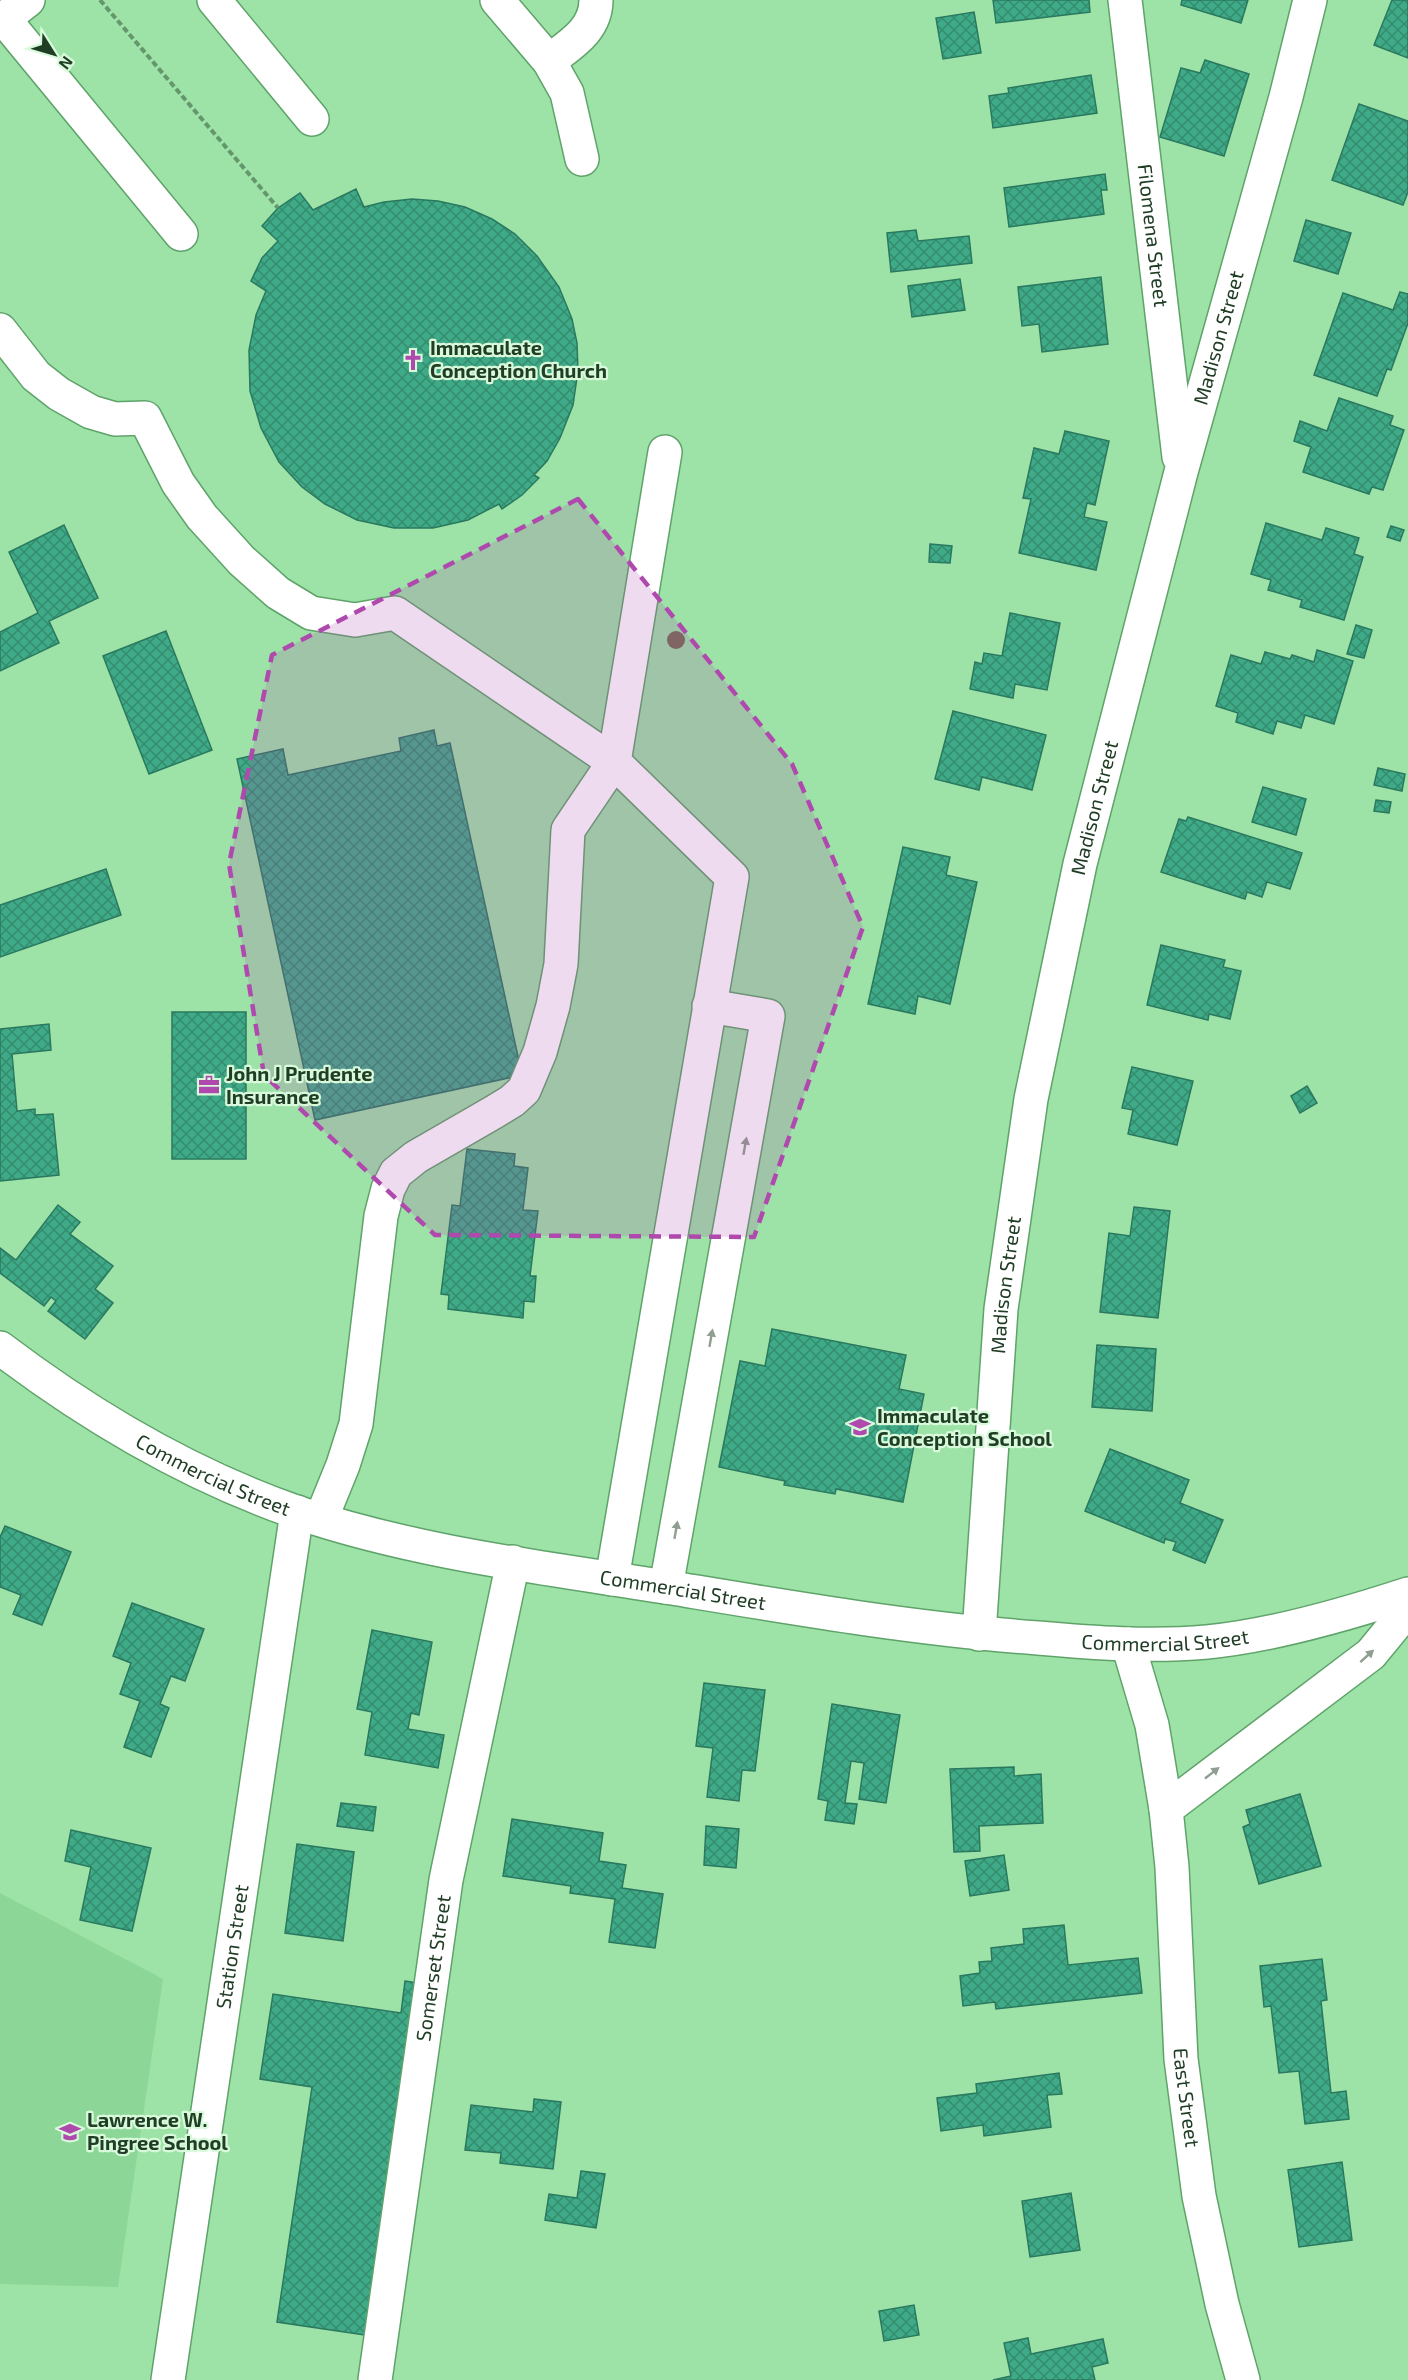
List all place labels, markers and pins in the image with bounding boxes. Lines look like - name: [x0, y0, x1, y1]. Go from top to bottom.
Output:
- place label: Immaculate Conception Church: [430, 335, 607, 382]
- church icon: Immaculate Conception Church: [401, 348, 425, 372]
- place label: John J Prudente Insurance: [226, 1061, 372, 1108]
- office icon: John J Prudente Insurance: [197, 1073, 221, 1097]
- place label: Immaculate Conception School: [877, 1403, 1052, 1450]
- school or university icon: Immaculate Conception School: [848, 1415, 872, 1439]
- place label: Lawrence W. Pingree School: [87, 2107, 228, 2154]
- school or university icon: Lawrence W. Pingree School: [58, 2120, 82, 2144]

